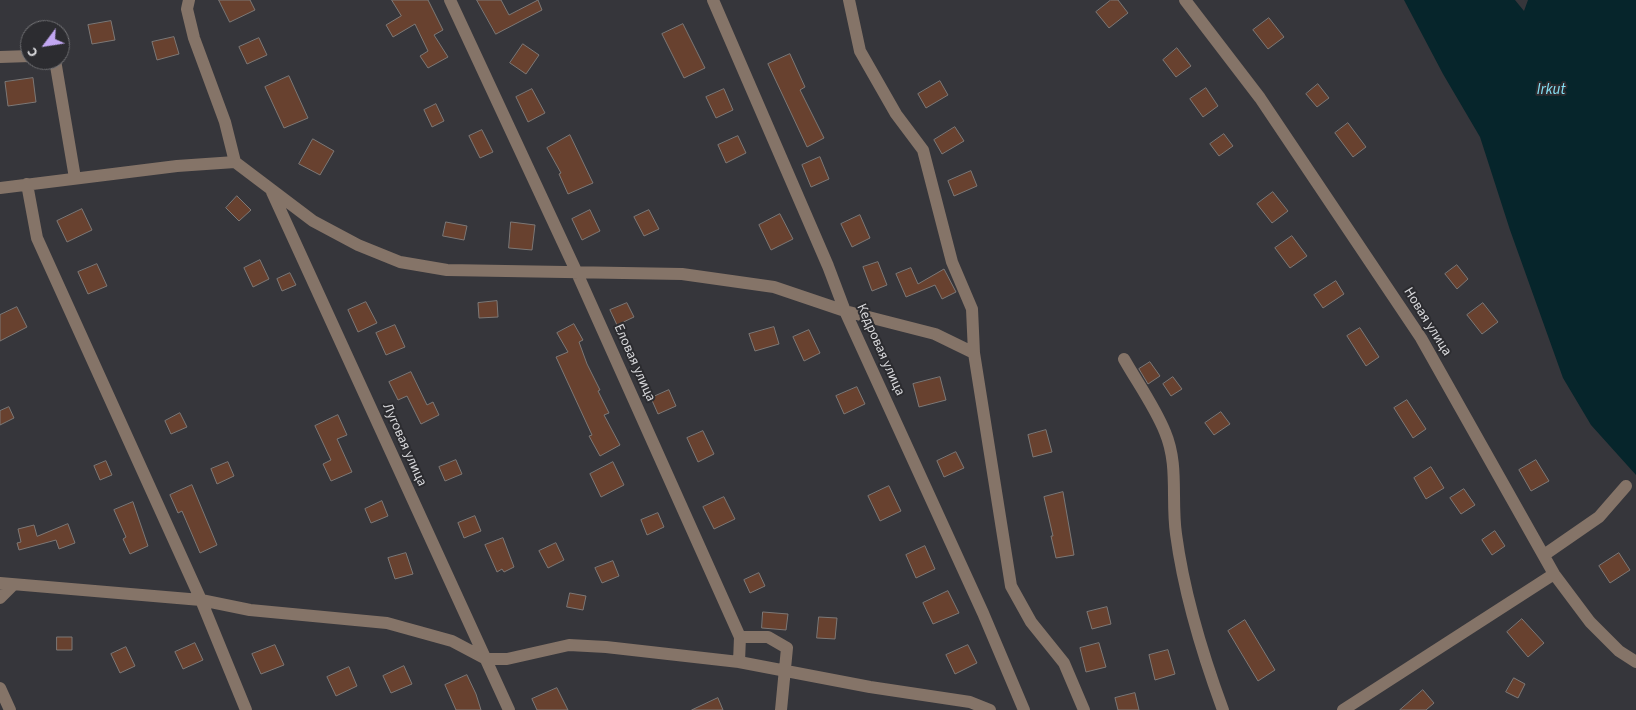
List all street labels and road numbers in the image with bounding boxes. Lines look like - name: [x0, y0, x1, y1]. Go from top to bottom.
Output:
- street label: Новая улица: [1399, 285, 1455, 359]
- street label: Кедровая улица: [852, 301, 908, 399]
- street label: Еловая улица: [609, 322, 659, 404]
- street label: Луговая улица: [378, 401, 430, 489]

